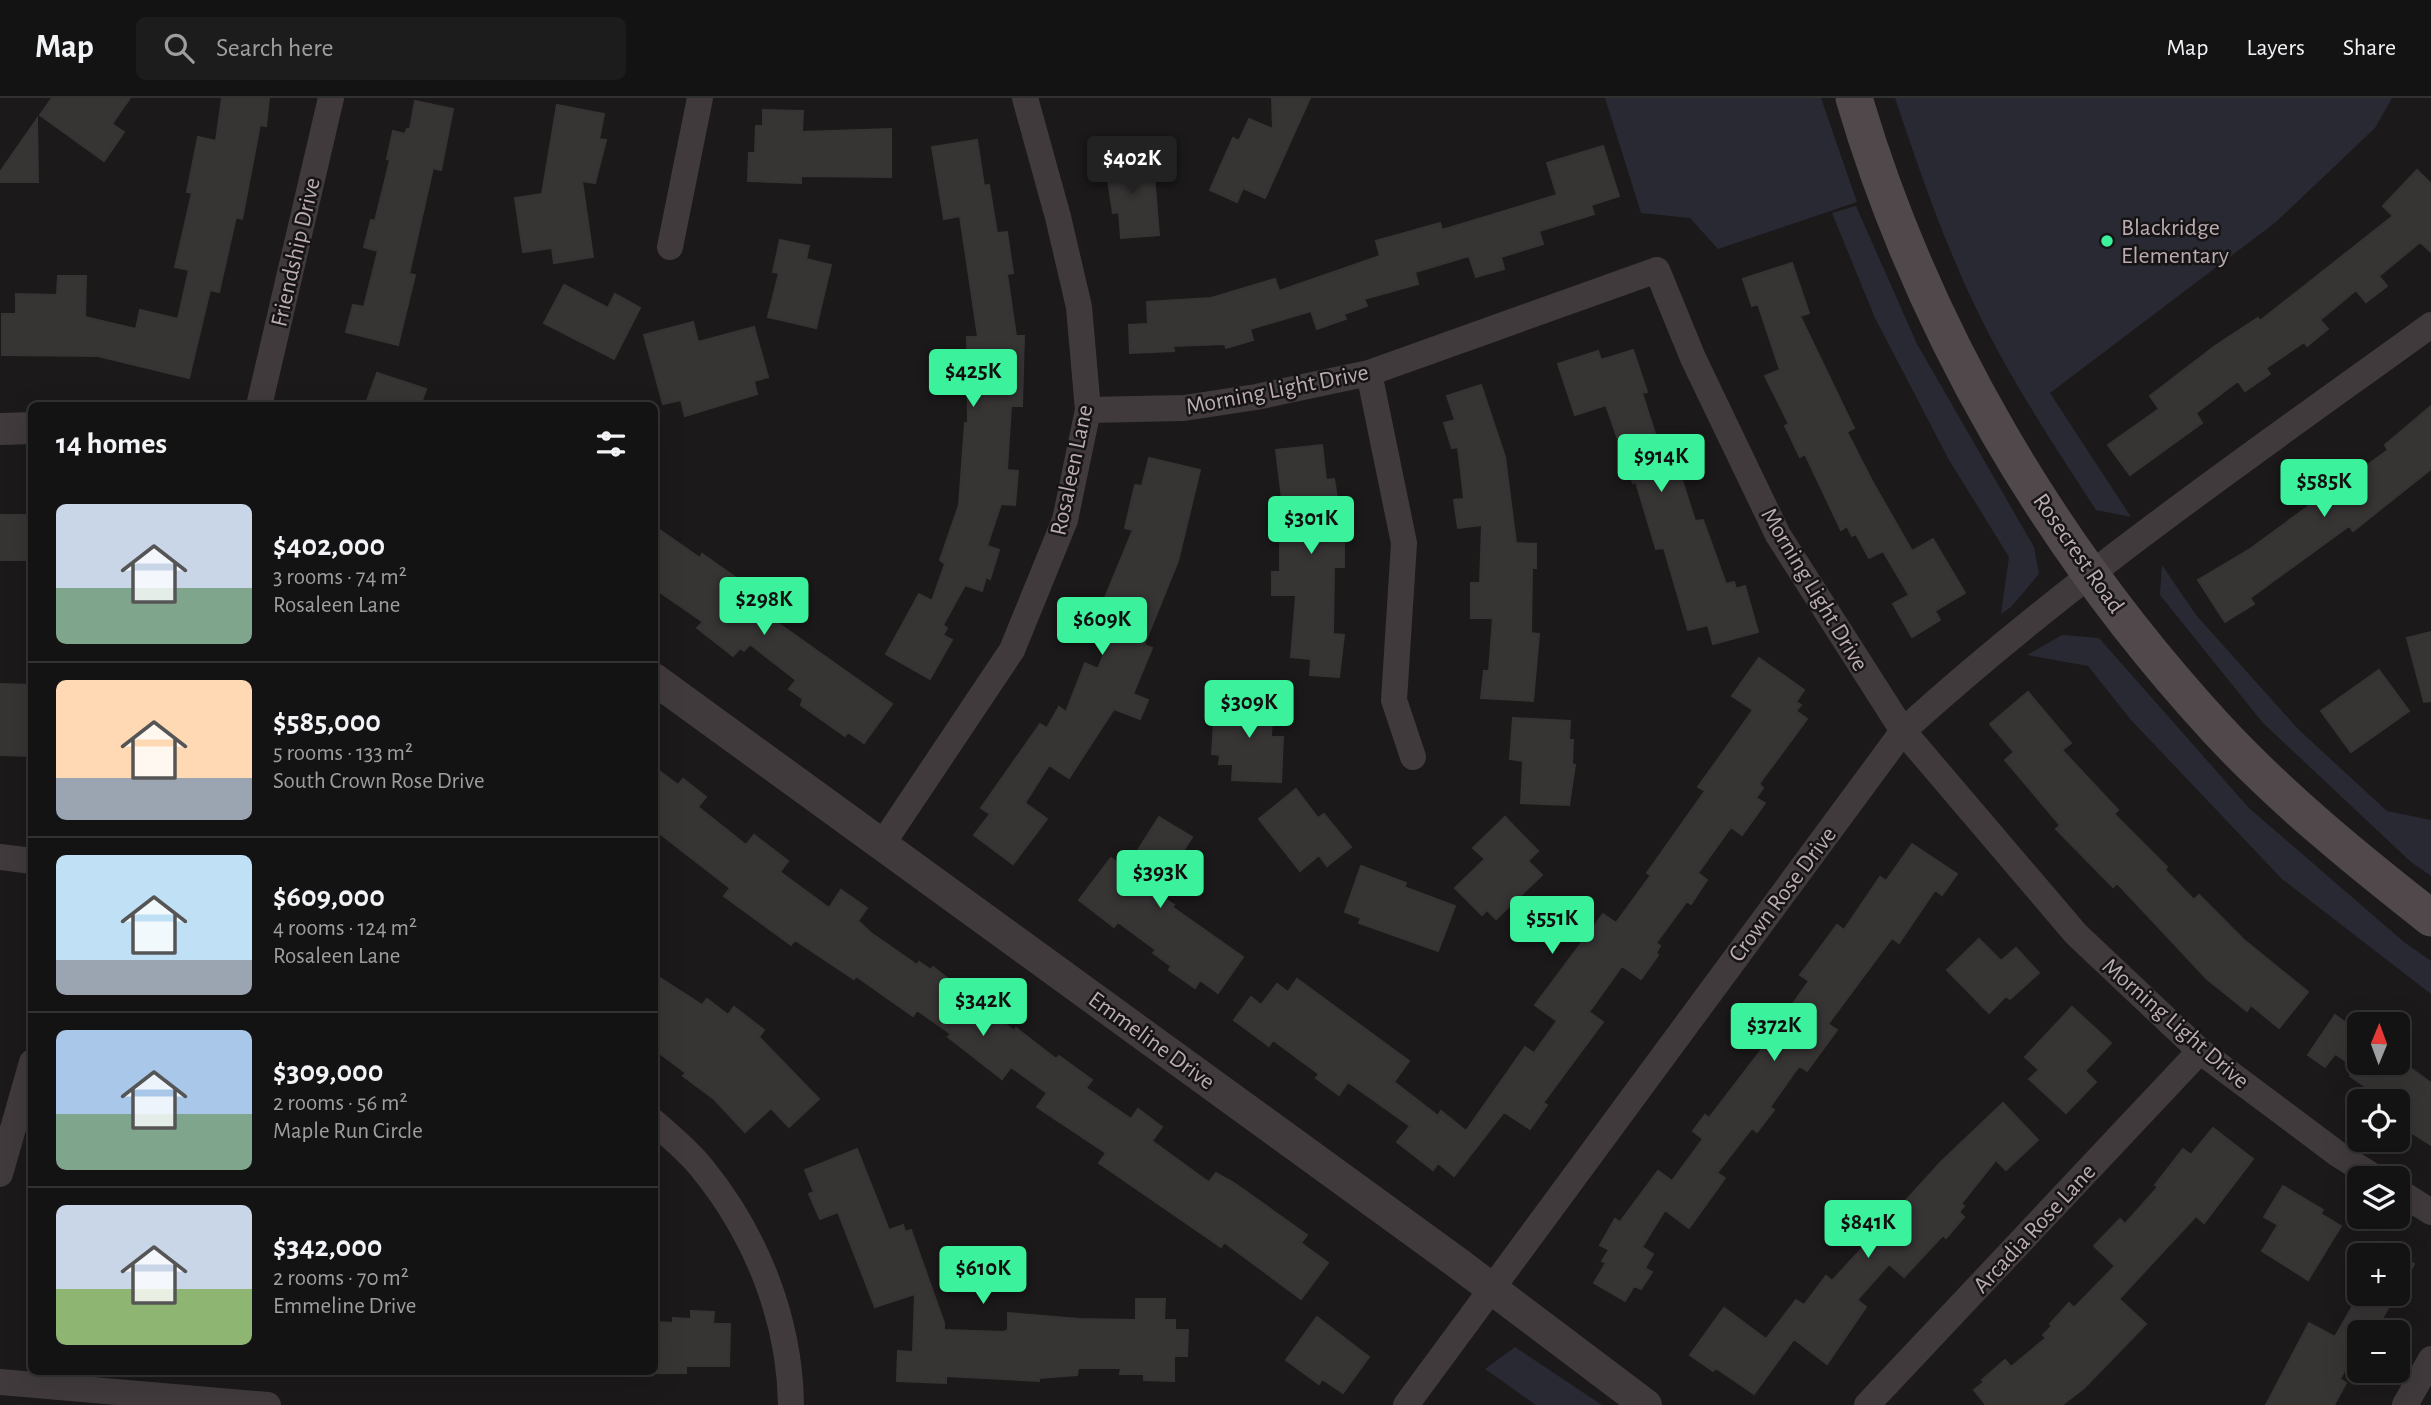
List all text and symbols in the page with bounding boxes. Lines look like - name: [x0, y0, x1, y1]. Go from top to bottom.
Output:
- search box: [136, 17, 626, 80]
- icon: search: [160, 29, 198, 67]
- text: Map: [35, 31, 94, 64]
- text: Search here: [216, 35, 334, 61]
- text: Map: [2166, 36, 2208, 60]
- text: Layers: [2246, 36, 2305, 60]
- text: Share: [2343, 36, 2396, 60]
- pin: $402K: [1083, 136, 1181, 196]
- text: $402K: [1103, 147, 1161, 170]
- street label: Friendship Drive: [267, 175, 325, 329]
- place label: Blackridge Elementary: [2121, 216, 2229, 268]
- marker: Blackridge Elementary: [2099, 233, 2115, 249]
- pin: $425K: [924, 350, 1022, 409]
- text: $425K: [945, 360, 1001, 383]
- street label: Morning Light Drive: [1184, 361, 1371, 419]
- street label: Rosaleen Lane: [1046, 403, 1098, 538]
- icon: filters: [592, 425, 630, 463]
- text: 14 homes: [56, 429, 167, 459]
- pin: $914K: [1612, 434, 1710, 494]
- text: $914K: [1634, 445, 1688, 468]
- pin: $585K: [2275, 460, 2373, 519]
- text: $585K: [2297, 470, 2352, 493]
- street label: Rosecrest Road: [2028, 489, 2128, 618]
- pin: $301K: [1262, 496, 1360, 556]
- street label: Morning Light Drive: [1756, 504, 1872, 675]
- text: $301K: [1284, 507, 1338, 530]
- text: $402,000: [273, 531, 385, 561]
- icon: home: [112, 532, 196, 616]
- text: 3 rooms · 74 m²: [273, 566, 407, 589]
- pin: $298K: [715, 578, 813, 637]
- text: $298K: [735, 588, 793, 611]
- text: Rosaleen Lane: [273, 594, 400, 617]
- pin: $609K: [1053, 598, 1151, 657]
- text: $609K: [1073, 608, 1131, 631]
- pin: $309K: [1200, 680, 1298, 740]
- text: $309K: [1221, 691, 1277, 714]
- text: $585,000: [273, 707, 381, 737]
- icon: home: [112, 708, 196, 792]
- text: 5 rooms · 133 m²: [273, 742, 413, 765]
- text: South Crown Rose Drive: [273, 770, 485, 793]
- street label: Crown Rose Drive: [1725, 823, 1841, 966]
- pin: $393K: [1111, 850, 1209, 910]
- text: $393K: [1133, 861, 1187, 884]
- text: $609,000: [273, 882, 385, 912]
- icon: home: [112, 883, 196, 967]
- pin: $551K: [1503, 896, 1601, 956]
- text: $551K: [1526, 907, 1578, 930]
- text: 4 rooms · 124 m²: [273, 917, 417, 940]
- text: Rosaleen Lane: [273, 945, 400, 968]
- street label: Morning Light Drive: [2097, 954, 2253, 1094]
- pin: $342K: [934, 978, 1032, 1038]
- street label: Emmeline Drive: [1084, 987, 1219, 1094]
- text: $342K: [955, 989, 1011, 1012]
- pin: $372K: [1725, 1004, 1823, 1063]
- north arrow: [2347, 1012, 2410, 1074]
- map controls: [2347, 1012, 2410, 1383]
- text: $372K: [1747, 1014, 1801, 1037]
- text: $309,000: [273, 1057, 383, 1087]
- icon: home: [112, 1058, 196, 1142]
- button: locate: [2347, 1089, 2410, 1152]
- text: 2 rooms · 56 m²: [273, 1092, 407, 1115]
- text: Maple Run Circle: [273, 1120, 423, 1143]
- street label: Arcadia Rose Lane: [1969, 1159, 2101, 1298]
- button: layers: [2347, 1166, 2410, 1229]
- pin: $841K: [1819, 1200, 1917, 1260]
- text: $841K: [1841, 1211, 1895, 1234]
- text: $342,000: [273, 1232, 382, 1262]
- icon: home: [112, 1233, 196, 1317]
- button: +: [2347, 1243, 2410, 1306]
- pin: $610K: [934, 1246, 1032, 1306]
- text: $610K: [955, 1257, 1011, 1280]
- text: 2 rooms · 70 m²: [273, 1267, 409, 1290]
- text: Emmeline Drive: [273, 1295, 416, 1318]
- button: −: [2347, 1320, 2410, 1383]

